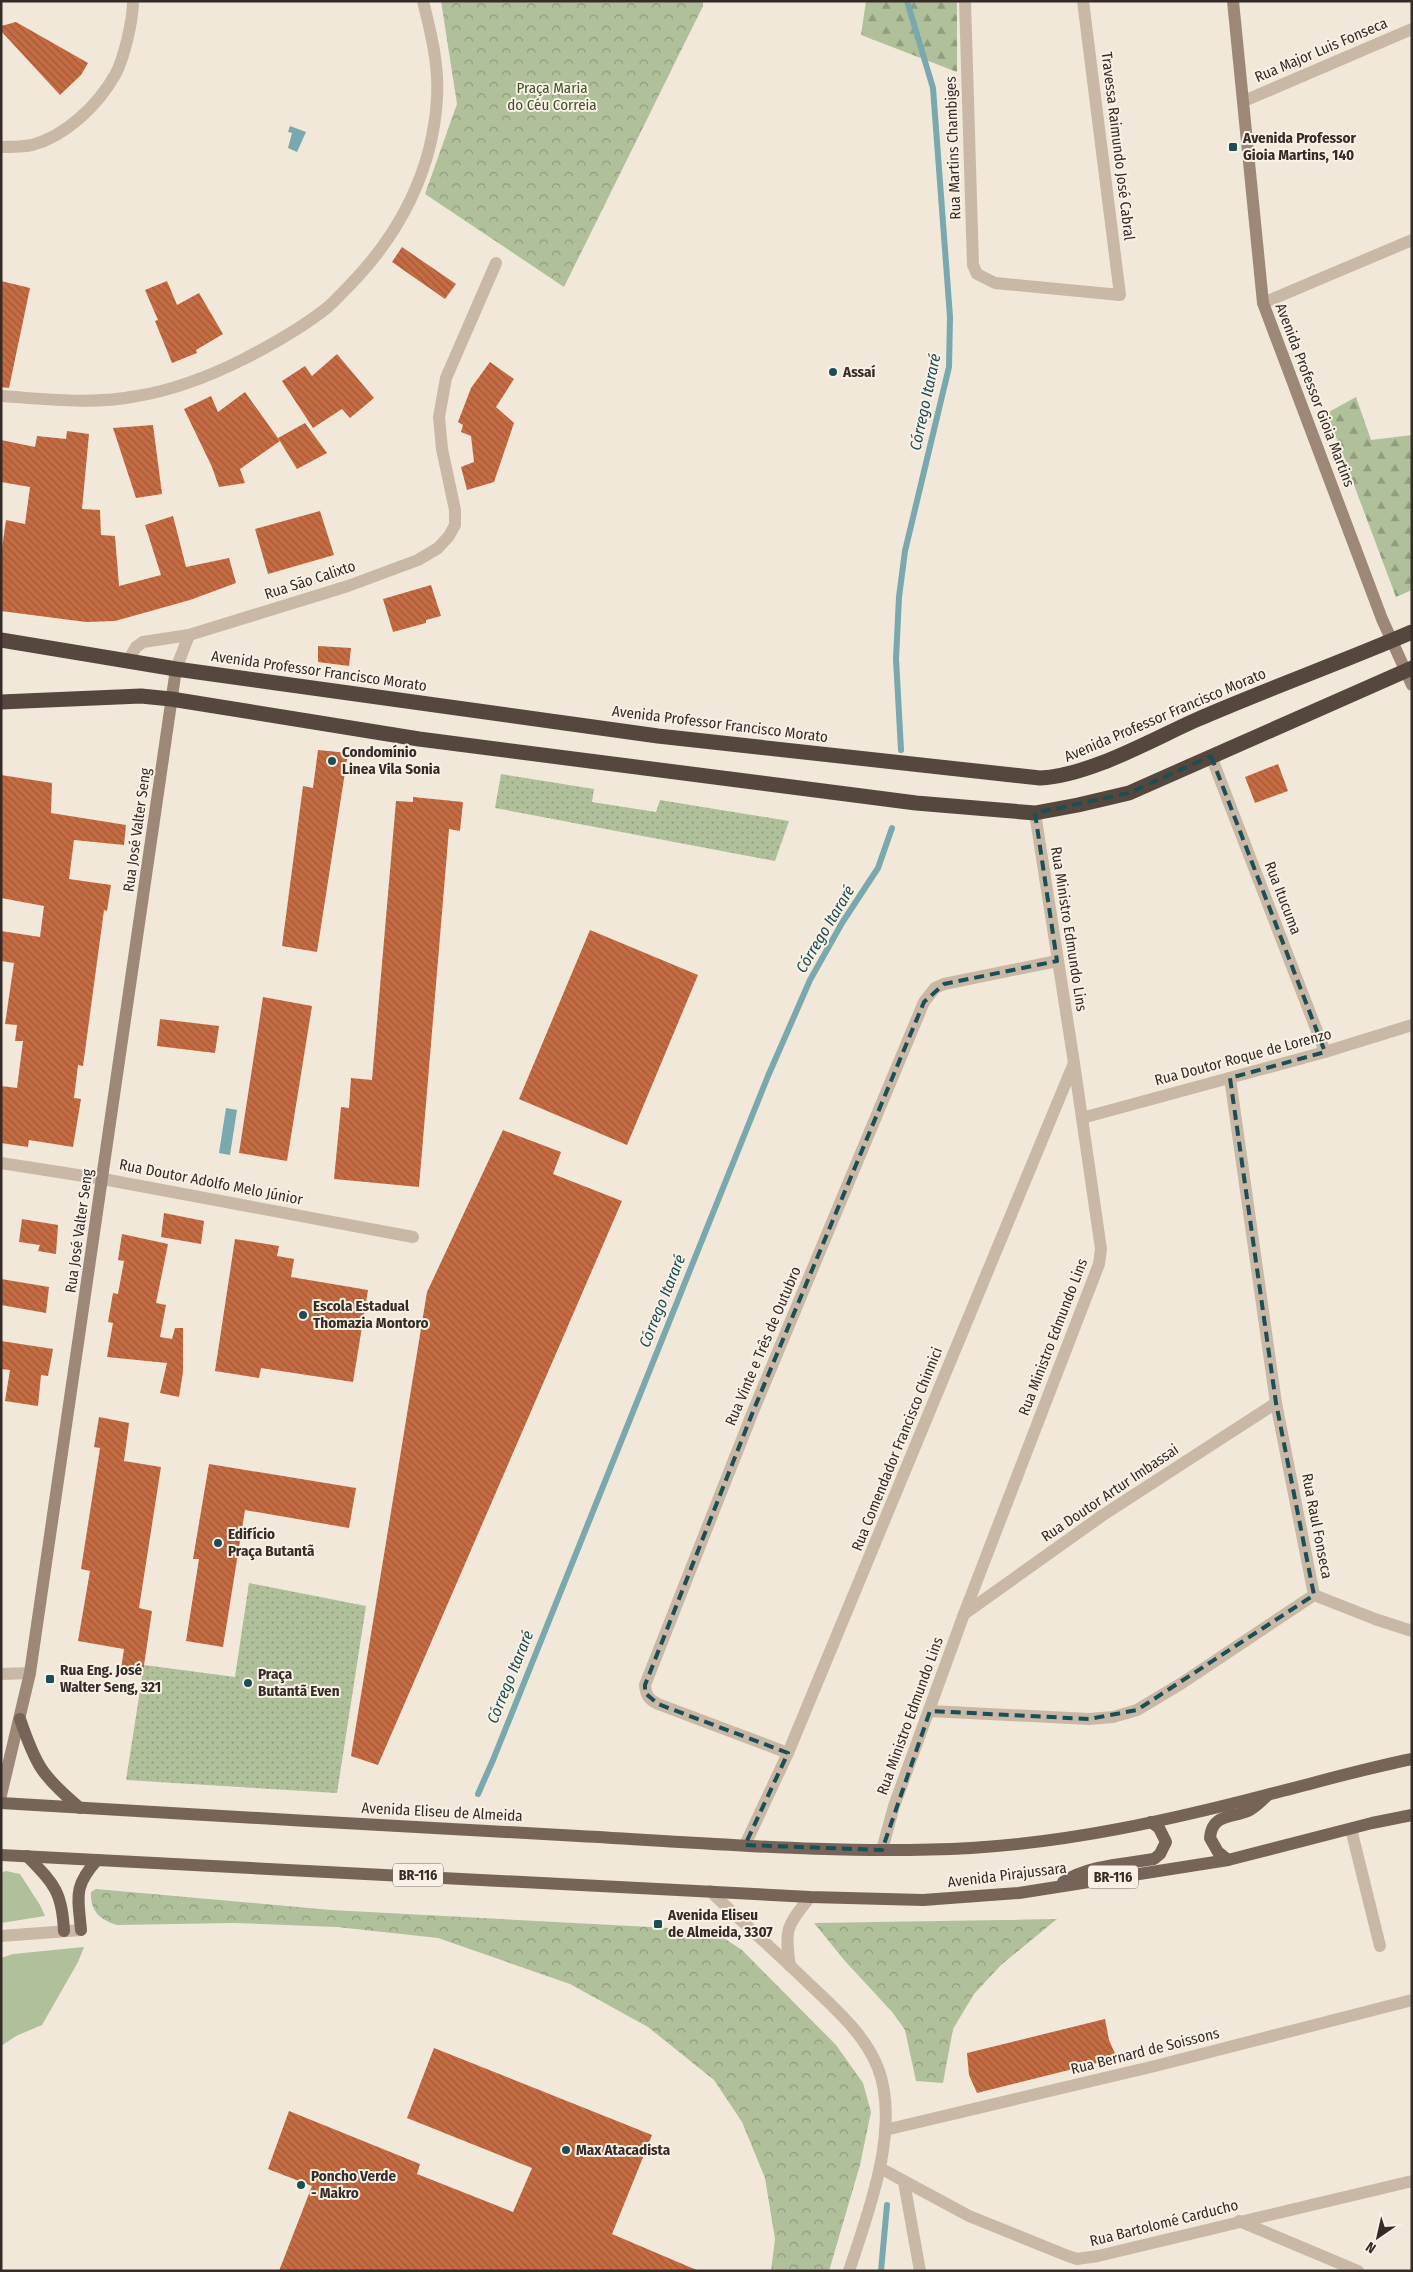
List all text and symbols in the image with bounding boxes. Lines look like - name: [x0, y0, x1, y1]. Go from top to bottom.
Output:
- street label: Rua Major Luis Fonseca: [1252, 14, 1390, 86]
- street label: Travessa Raimundo José Cabral: [1098, 51, 1139, 241]
- street label: Rua Martins Chambiges: [942, 76, 964, 220]
- park label: Praça Maria do Céu Correia: [507, 79, 597, 114]
- place label: Avenida Professor Gioia Martins, 140: [1242, 129, 1357, 164]
- marker: Avenida Professor Gioia Martins, 140: [1227, 141, 1239, 153]
- street label: Avenida Professor Gioia Martins: [1272, 301, 1358, 489]
- water label: Córrego Itararé: [905, 352, 945, 452]
- place label: Assaí: [842, 363, 876, 381]
- marker: Assaí: [827, 366, 839, 378]
- street label: Rua São Calixto: [262, 557, 358, 603]
- street label: Avenida Professor Francisco Morato: [210, 647, 428, 695]
- street label: Avenida Professor Francisco Morato: [1061, 664, 1269, 766]
- street label: Avenida Professor Francisco Morato: [611, 702, 829, 746]
- place label: Condomínio Linea Vila Sonia: [342, 743, 441, 778]
- marker: Condomínio Linea Vila Sonia: [326, 755, 338, 767]
- street label: Rua José Valter Seng: [119, 767, 155, 893]
- street label: Rua Ministro Edmundo Lins: [1047, 845, 1091, 1013]
- street label: Rua Itucuma: [1261, 859, 1305, 937]
- water label: Córrego Itararé: [792, 882, 859, 976]
- street label: Rua Doutor Roque de Lorenzo: [1153, 1025, 1334, 1089]
- street label: Rua Doutor Adolfo Melo Júnior: [118, 1155, 305, 1209]
- street label: Rua José Valter Seng: [61, 1168, 97, 1294]
- water label: Córrego Itararé: [635, 1252, 689, 1350]
- street label: Rua Ministro Edmundo Lins: [1015, 1256, 1091, 1418]
- street label: Rua Vinte e Três de Outubro: [721, 1264, 805, 1428]
- place label: Escola Estadual Thomazia Montoro: [313, 1297, 429, 1332]
- marker: Escola Estadual Thomazia Montoro: [297, 1309, 309, 1321]
- street label: Rua Comendador Francisco Chinnici: [848, 1344, 946, 1554]
- street label: Rua Doutor Artur Imbassai: [1038, 1440, 1182, 1546]
- street label: Rua Raul Fonseca: [1298, 1472, 1336, 1580]
- place label: Edifício Praça Butantã: [228, 1525, 315, 1561]
- marker: Edifício Praça Butantã: [212, 1537, 224, 1549]
- water label: Córrego Itararé: [483, 1628, 537, 1726]
- street label: Rua Ministro Edmundo Lins: [873, 1635, 947, 1797]
- place label: Rua Eng. José Walter Seng, 321: [60, 1661, 161, 1696]
- place label: Praça Butantã Even: [258, 1665, 340, 1700]
- marker: Rua Eng. José Walter Seng, 321: [44, 1673, 56, 1685]
- marker: Praça Butantã Even: [242, 1677, 254, 1689]
- street label: Avenida Eliseu de Almeida: [361, 1799, 523, 1825]
- street label: Avenida Pirajussara: [946, 1859, 1068, 1891]
- road number: BR-116: [393, 1864, 443, 1886]
- road number: BR-116: [1088, 1865, 1138, 1888]
- place label: Avenida Eliseu de Almeida, 3307: [667, 1906, 773, 1941]
- marker: Avenida Eliseu de Almeida, 3307: [652, 1918, 664, 1930]
- street label: Rua Bernard de Soissons: [1069, 2024, 1221, 2078]
- place label: Max Atacadista: [576, 2141, 671, 2159]
- marker: Max Atacadista: [560, 2144, 572, 2156]
- place label: Poncho Verde - Makro: [311, 2167, 396, 2202]
- marker: Poncho Verde - Makro: [295, 2179, 307, 2191]
- street label: Rua Bartolomé Carducho: [1088, 2196, 1240, 2250]
- north arrow: [1353, 2212, 1403, 2262]
- text: N: [1363, 2238, 1379, 2257]

